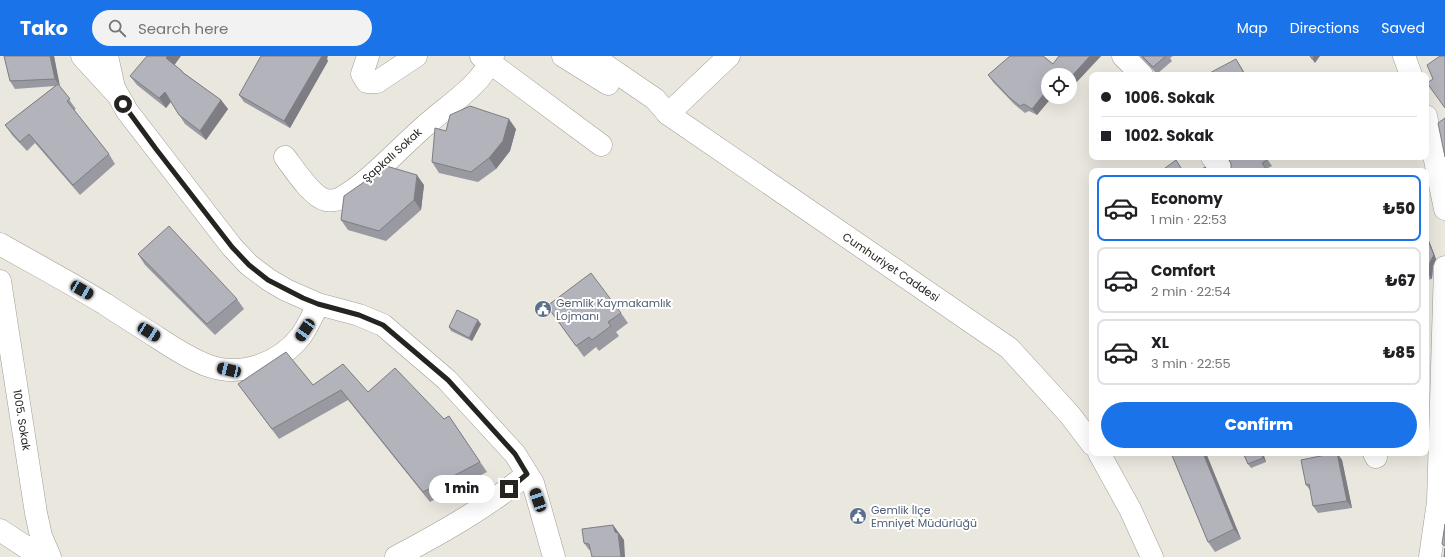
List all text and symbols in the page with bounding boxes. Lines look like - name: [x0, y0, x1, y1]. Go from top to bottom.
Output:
- search box: [92, 10, 372, 46]
- text: Tako: [20, 15, 68, 42]
- icon: search: [106, 17, 128, 39]
- text: Search here: [138, 18, 228, 39]
- text: Map: [1237, 18, 1268, 38]
- text: Directions: [1290, 18, 1359, 38]
- text: Saved: [1381, 18, 1425, 38]
- map controls: [1041, 68, 1077, 104]
- button: locate: [1041, 68, 1077, 104]
- text: 1006. Sokak: [1125, 87, 1215, 108]
- route start: [114, 95, 132, 113]
- street label: Şapkalı Sokak: [359, 124, 425, 186]
- text: 1002. Sokak: [1125, 125, 1214, 146]
- text: Economy: [1151, 188, 1223, 209]
- icon: car: [1103, 190, 1139, 226]
- text: ₺50: [1383, 198, 1415, 219]
- text: 1 min · 22:53: [1151, 210, 1227, 229]
- street label: Cumhuriyet Caddesi: [839, 229, 943, 306]
- text: Comfort: [1151, 260, 1215, 281]
- icon: car: [1103, 262, 1139, 298]
- text: ₺67: [1385, 270, 1415, 291]
- car: [69, 279, 95, 301]
- text: 2 min · 22:54: [1151, 282, 1231, 301]
- place label: Gemlik Kaymakamlık Lojmanı: [556, 295, 672, 324]
- public building icon: Gemlik Kaymakamlık Lojmanı: [533, 299, 553, 319]
- car: [293, 317, 317, 343]
- car: [136, 321, 162, 343]
- text: XL: [1151, 332, 1169, 353]
- icon: car: [1103, 334, 1139, 370]
- text: ₺85: [1383, 342, 1415, 363]
- text: 3 min · 22:55: [1151, 354, 1231, 373]
- car: [216, 361, 242, 379]
- street label: 1005. Sokak: [9, 388, 35, 452]
- button: Confirm: [1101, 402, 1417, 448]
- callout: 1 min: [429, 475, 495, 503]
- text: 1 min: [445, 479, 479, 498]
- route end: [500, 480, 518, 498]
- car: [528, 487, 548, 513]
- place label: Gemlik İlçe Emniyet Müdürlüğü: [871, 502, 977, 531]
- public building icon: Gemlik İlçe Emniyet Müdürlüğü: [848, 506, 868, 526]

